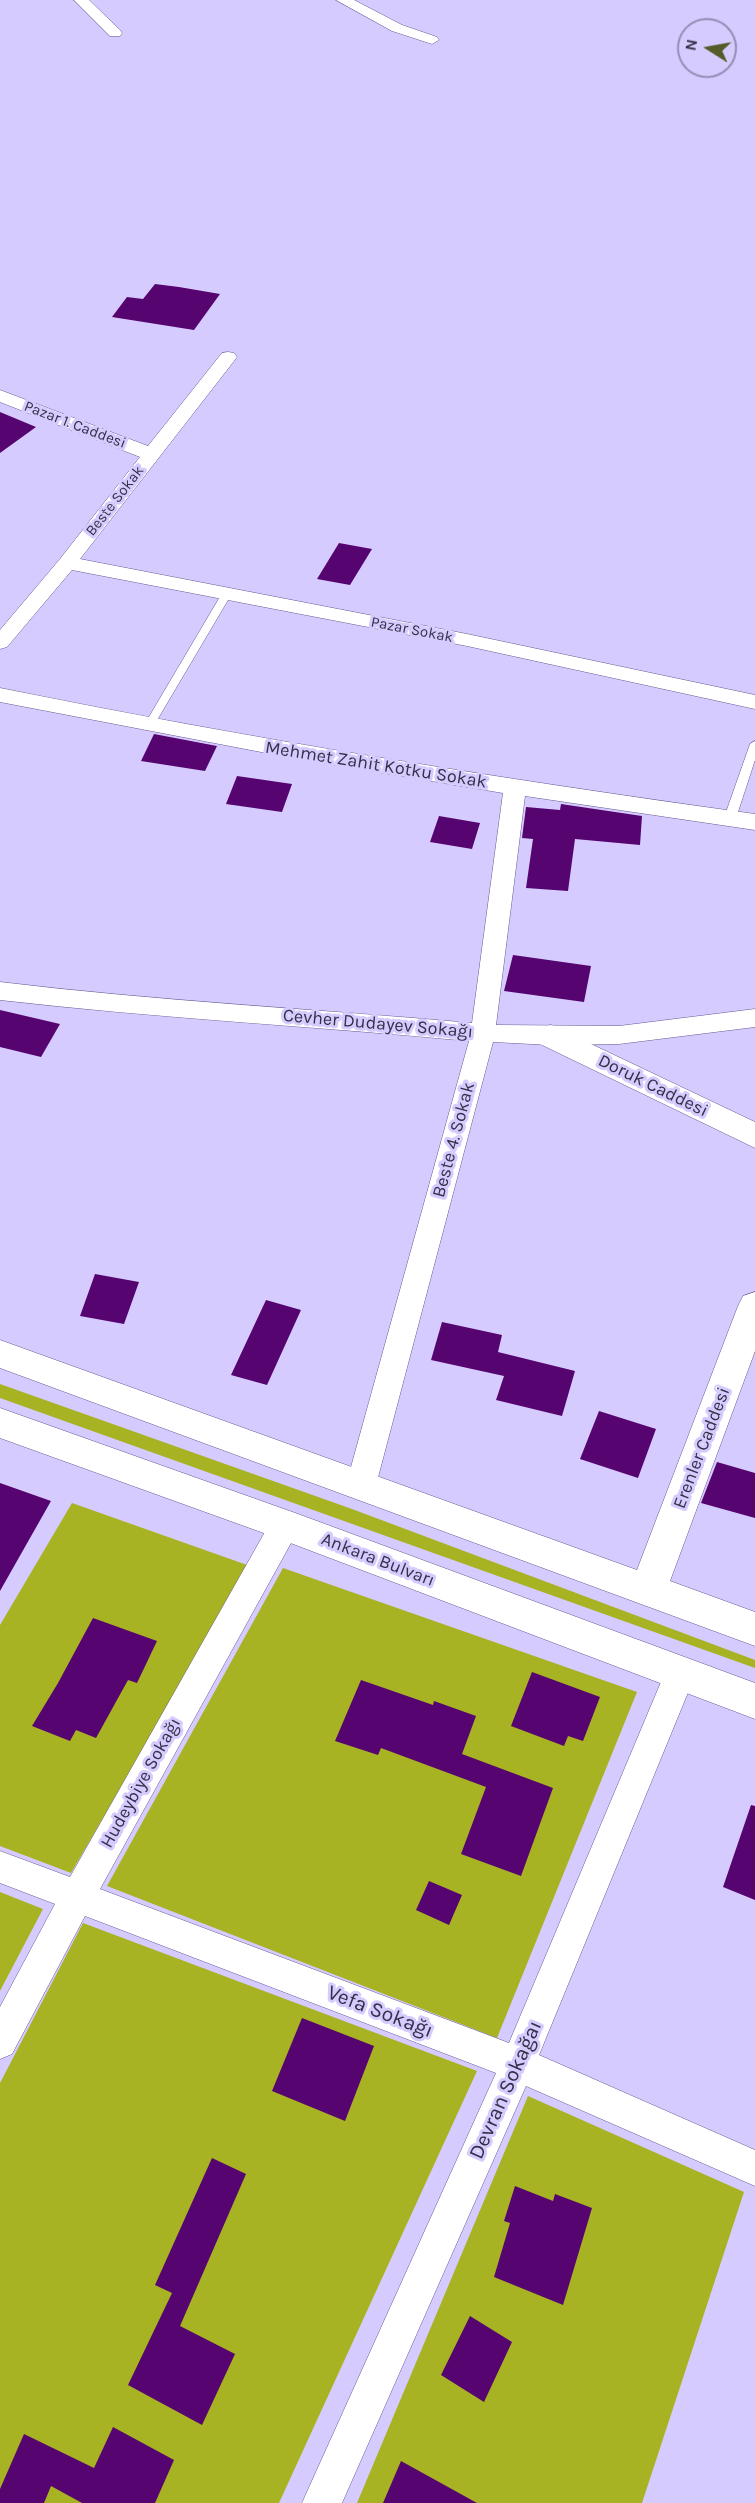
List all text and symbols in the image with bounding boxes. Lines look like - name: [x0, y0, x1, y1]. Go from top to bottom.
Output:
- north arrow: [677, 18, 737, 78]
- text: N: [680, 37, 701, 52]
- street label: Pazar 1. Caddesi: [22, 397, 128, 453]
- street label: Beste Sokak: [82, 462, 148, 540]
- street label: Pazar Sokak: [369, 613, 455, 647]
- street label: Mehmet Zahit Kotku Sokak: [264, 737, 488, 793]
- street label: Cevher Dudayev Sokağı: [282, 1005, 474, 1043]
- street label: Doruk Caddesi: [594, 1050, 712, 1122]
- street label: Beste 4. Sokak: [428, 1080, 480, 1200]
- street label: Erenler Caddesi: [669, 1384, 735, 1512]
- street label: Ankara Bulvarı: [318, 1528, 438, 1592]
- street label: Hudeybiye Sokağı: [96, 1714, 186, 1852]
- street label: Vefa Sokağı: [324, 1980, 436, 2044]
- street label: Devran Sokağaı: [464, 2017, 548, 2163]

